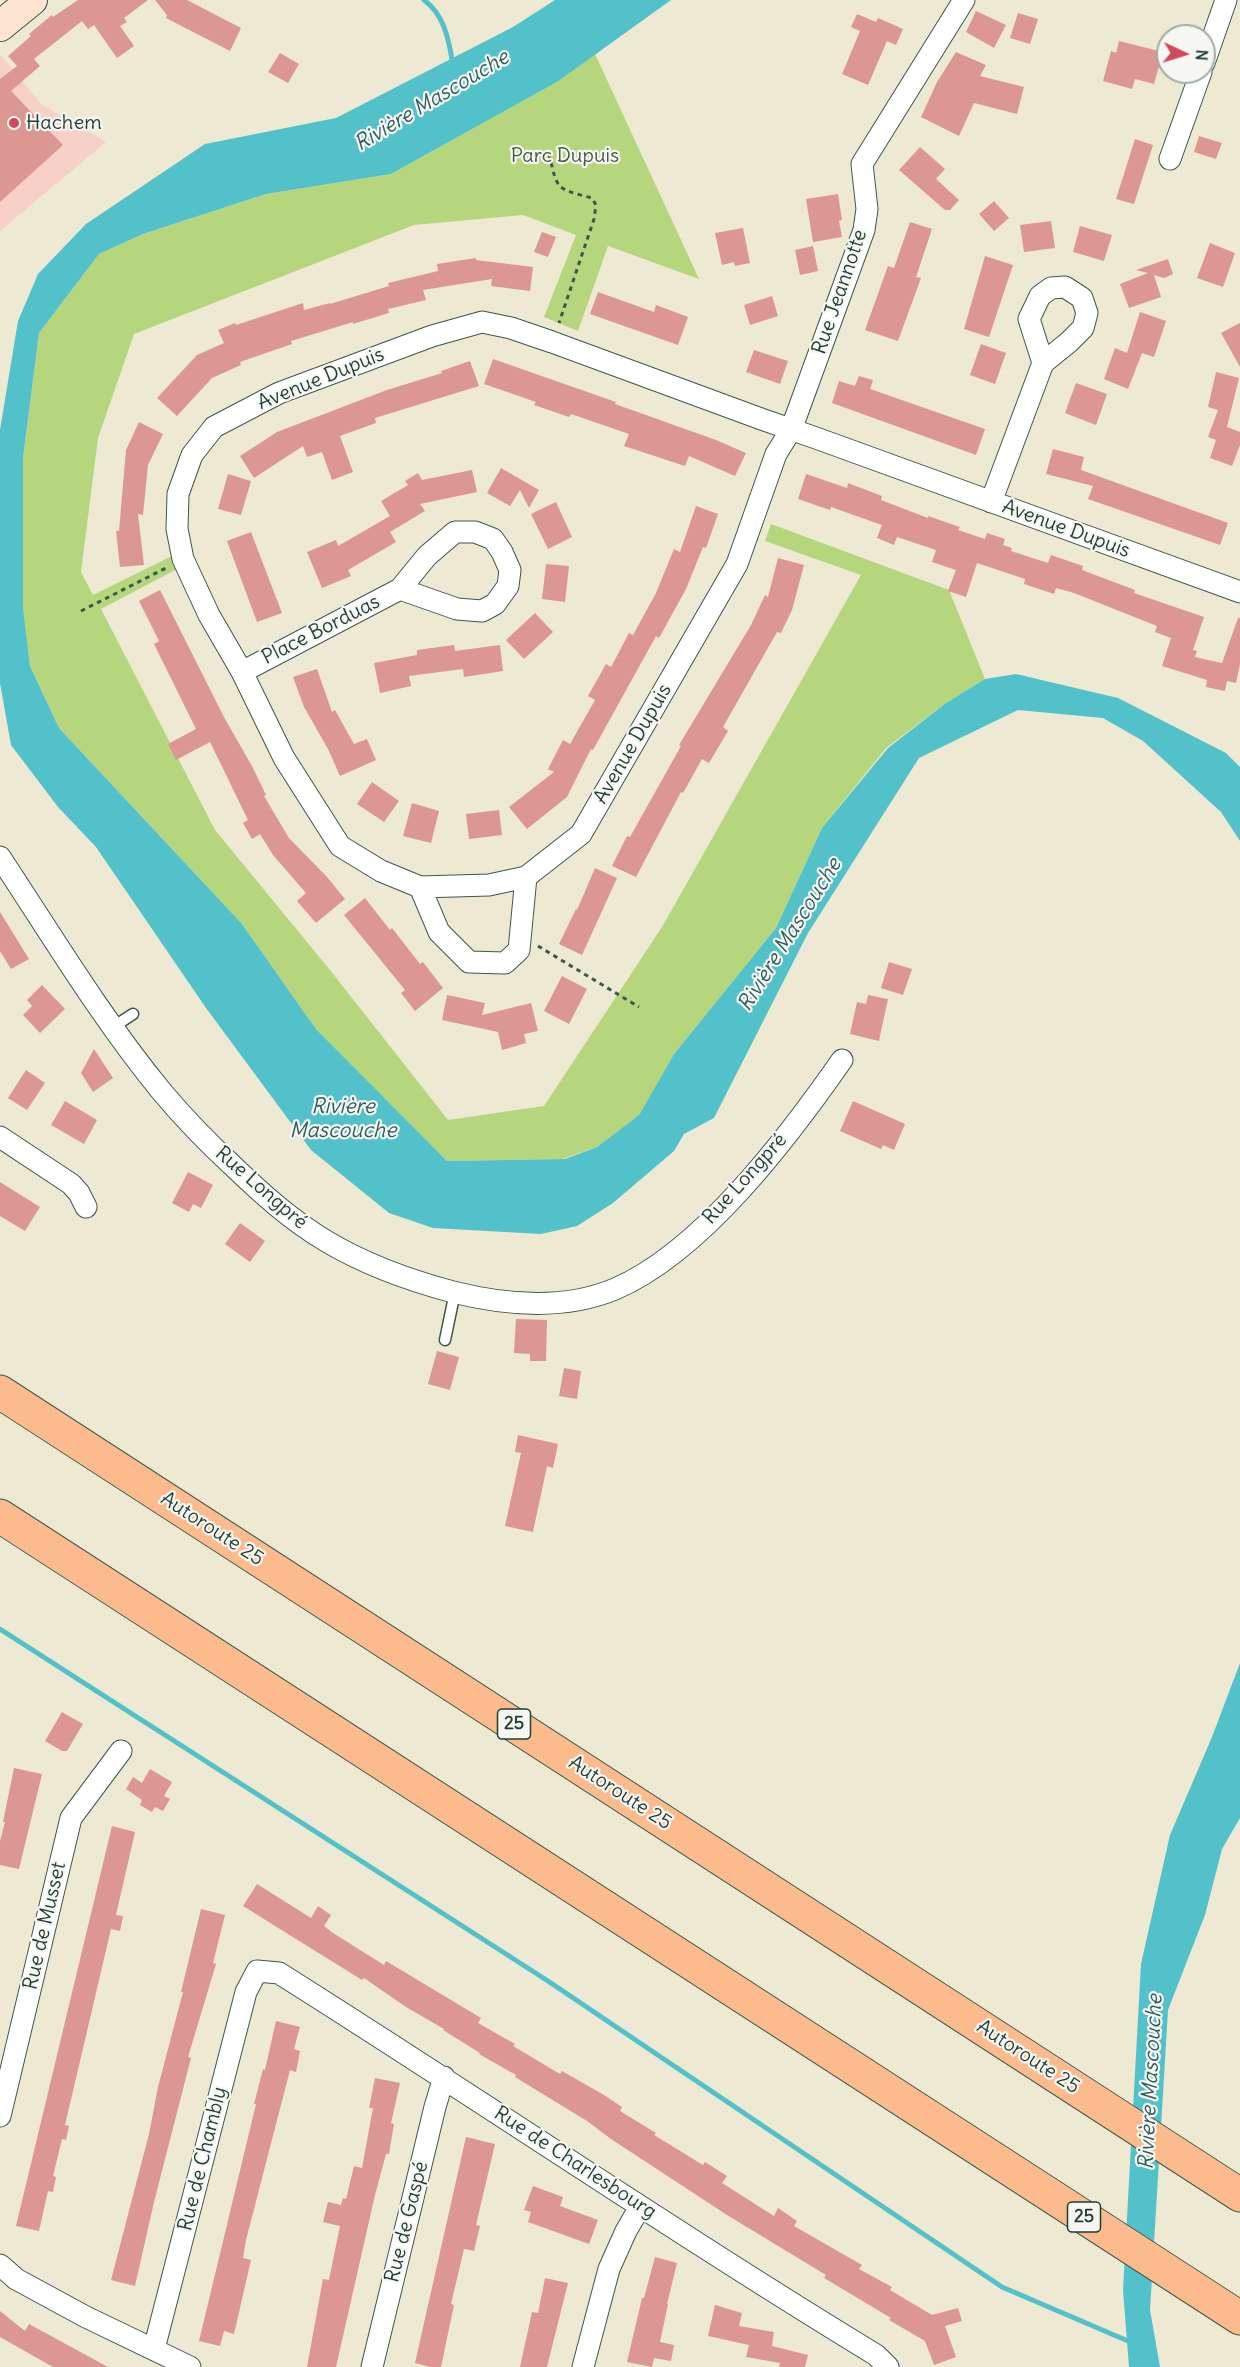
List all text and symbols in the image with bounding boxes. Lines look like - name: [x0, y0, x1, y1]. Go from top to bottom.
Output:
- north arrow: [1156, 24, 1216, 84]
- water label: Rivière Mascouche: [350, 45, 514, 157]
- text: N: [1192, 49, 1212, 61]
- place label: Hachem: [26, 111, 102, 135]
- marker: Hachem: [7, 116, 21, 130]
- park label: Parc Dupuis: [511, 144, 619, 168]
- street label: Rue Jeannotte: [807, 226, 873, 358]
- street label: Avenue Dupuis: [254, 343, 388, 415]
- street label: Avenue Dupuis: [999, 495, 1133, 563]
- street label: Place Borduas: [258, 590, 384, 670]
- street label: Avenue Dupuis: [589, 680, 677, 808]
- water label: Rivière Mascouche: [733, 854, 847, 1016]
- water label: Rivière Mascouche: [289, 1094, 397, 1144]
- street label: Rue Longpré: [698, 1129, 792, 1229]
- street label: Rue Longpré: [210, 1142, 312, 1234]
- street label: Autoroute 25: [156, 1487, 268, 1571]
- road number: 25: [498, 1709, 530, 1739]
- street label: Autoroute 25: [564, 1751, 676, 1835]
- street label: Rue de Musset: [19, 1860, 71, 1992]
- water label: Rivière Mascouche: [1134, 1994, 1168, 2170]
- street label: Autoroute 25: [972, 2015, 1084, 2099]
- street label: Rue de Chambly: [174, 2085, 232, 2233]
- street label: Rue de Charlesbourg: [489, 2102, 661, 2224]
- street label: Rue de Gaspé: [380, 2159, 434, 2285]
- road number: 25: [1068, 2202, 1100, 2232]

